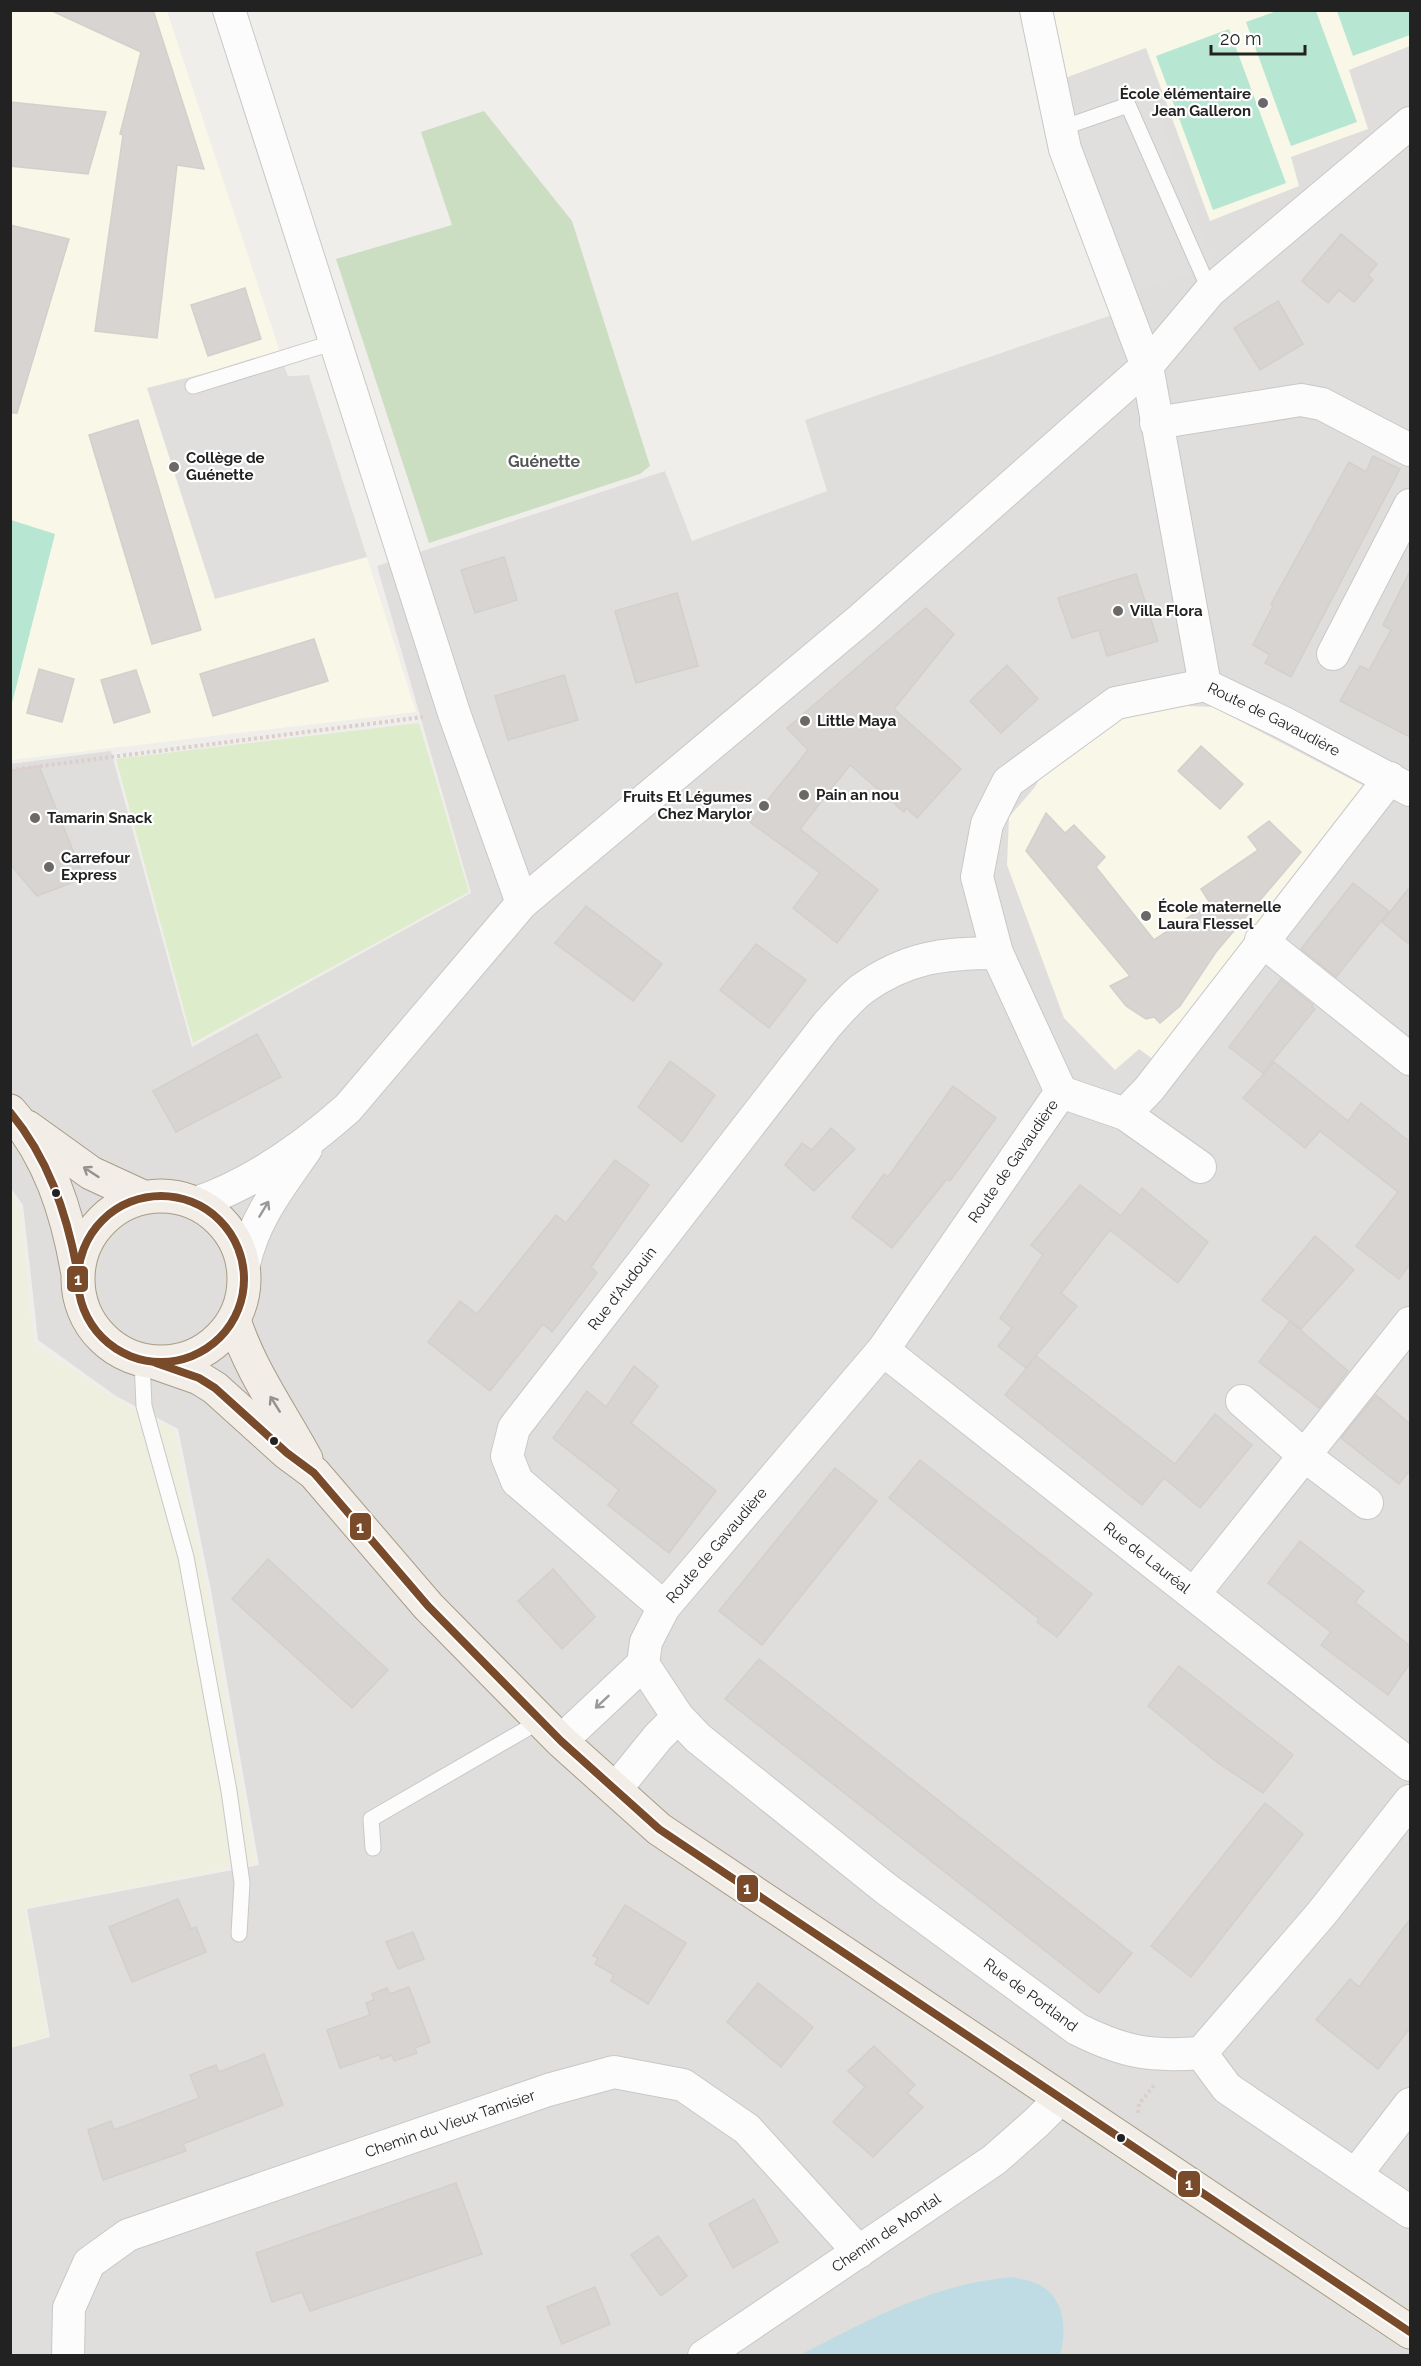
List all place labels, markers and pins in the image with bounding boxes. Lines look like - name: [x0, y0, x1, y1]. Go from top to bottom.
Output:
- place label: École élémentaire Jean Galleron: [1120, 85, 1251, 120]
- marker: École élémentaire Jean Galleron: [1256, 96, 1270, 110]
- place label: Collège de Guénette: [186, 449, 265, 484]
- marker: Collège de Guénette: [167, 460, 181, 474]
- place label: Villa Flora: [1130, 602, 1203, 620]
- marker: Villa Flora: [1111, 604, 1125, 618]
- place label: Little Maya: [817, 712, 897, 730]
- marker: Little Maya: [798, 714, 812, 728]
- place label: Pain an nou: [816, 786, 899, 804]
- place label: Fruits Et Légumes Chez Marylor: [623, 788, 752, 823]
- marker: Pain an nou: [797, 788, 811, 802]
- marker: Fruits Et Légumes Chez Marylor: [757, 799, 771, 813]
- place label: Tamarin Snack: [47, 809, 153, 827]
- marker: Tamarin Snack: [28, 811, 42, 825]
- place label: Carrefour Express: [61, 849, 130, 884]
- marker: Carrefour Express: [42, 860, 56, 874]
- place label: École maternelle Laura Flessel: [1158, 898, 1281, 933]
- marker: École maternelle Laura Flessel: [1139, 909, 1153, 923]
- unlabelled marker: [50, 1187, 62, 1199]
- unlabelled marker: [268, 1435, 280, 1447]
- unlabelled marker: [1115, 2132, 1127, 2144]

